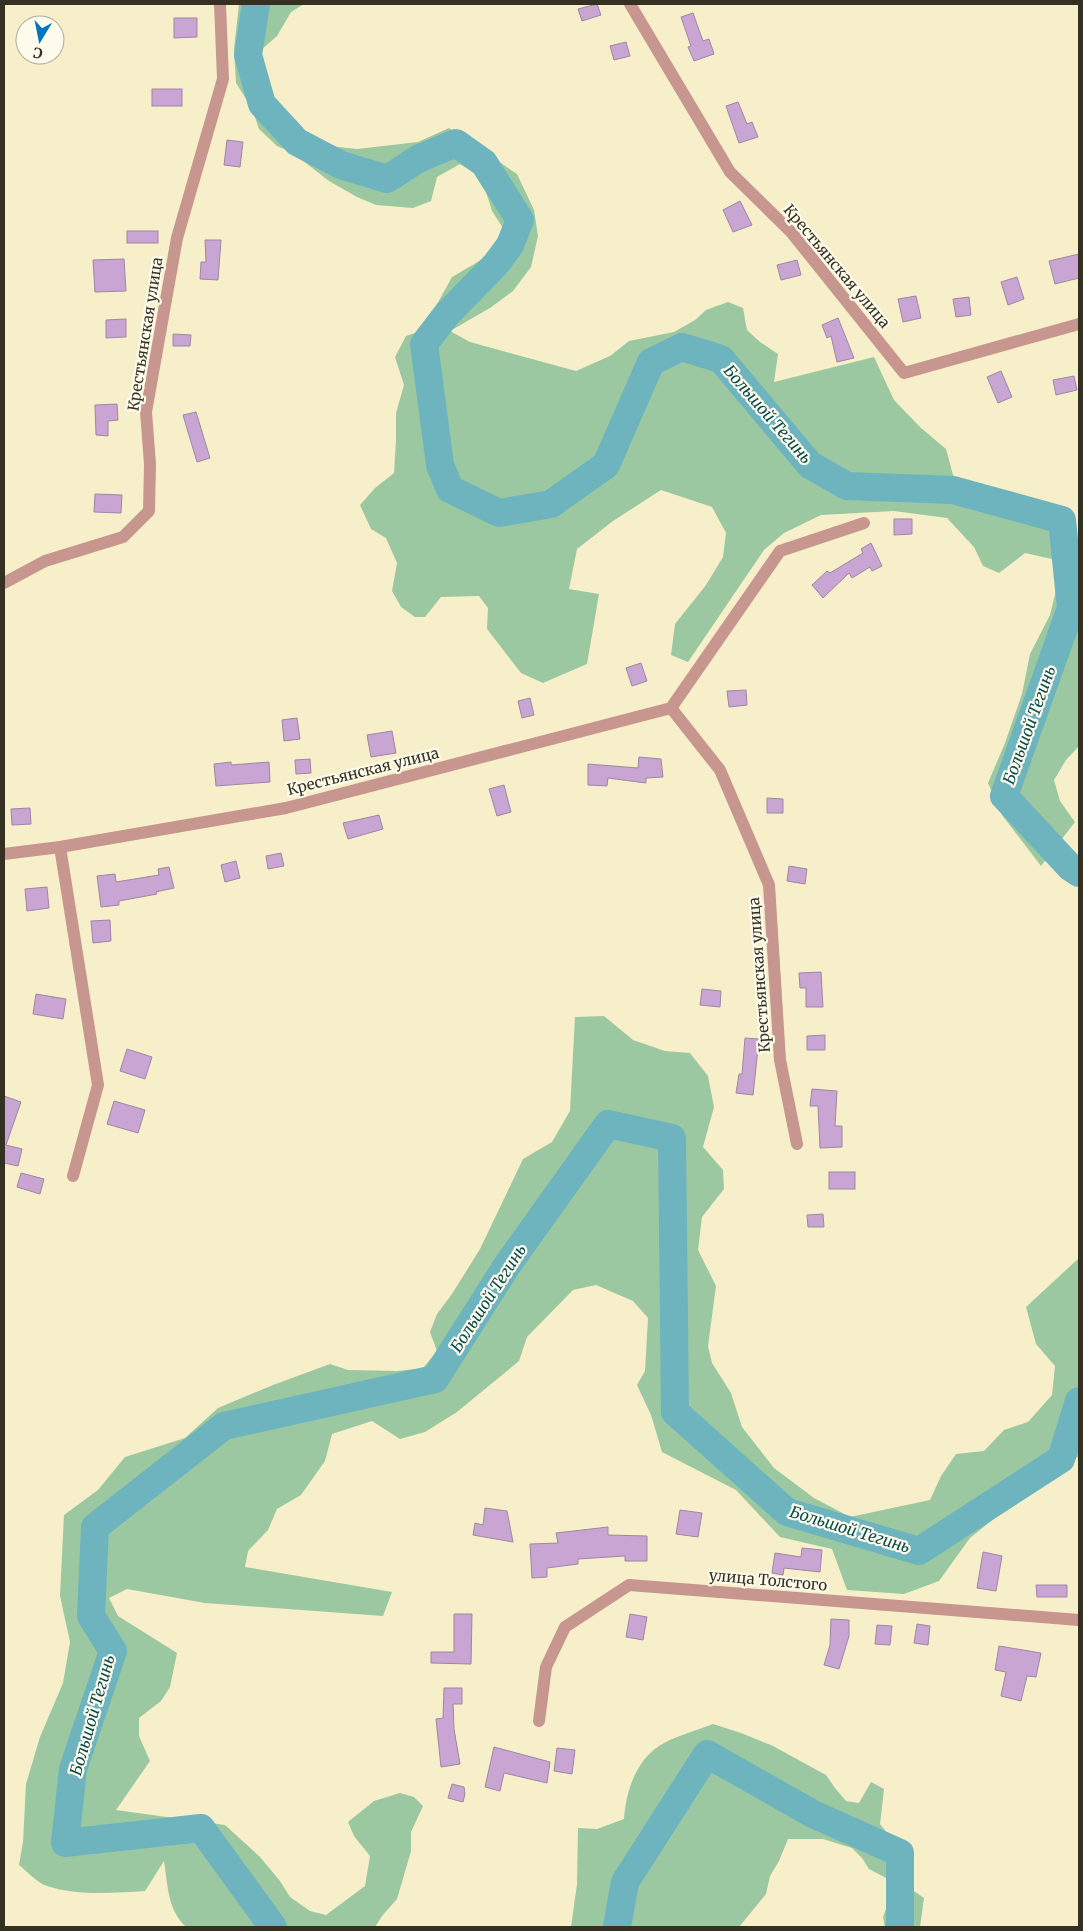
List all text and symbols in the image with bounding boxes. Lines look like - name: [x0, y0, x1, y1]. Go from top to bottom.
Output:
- north arrow: [15, 15, 65, 65]
- text: С: [32, 43, 44, 62]
- street label: Крестьянская улица: [780, 200, 894, 332]
- street label: Крестьянская улица: [123, 256, 167, 412]
- water label: Большой Тегинь: [720, 360, 816, 468]
- water label: Большой Тегинь: [998, 663, 1060, 787]
- street label: Крестьянская улица: [285, 743, 441, 799]
- street label: Крестьянская улица: [744, 897, 774, 1053]
- water label: Большой Тегинь: [446, 1240, 530, 1356]
- water label: Большой Тегинь: [788, 1501, 912, 1557]
- street label: улица Толстого: [708, 1565, 828, 1595]
- water label: Большой Тегинь: [65, 1652, 119, 1778]

